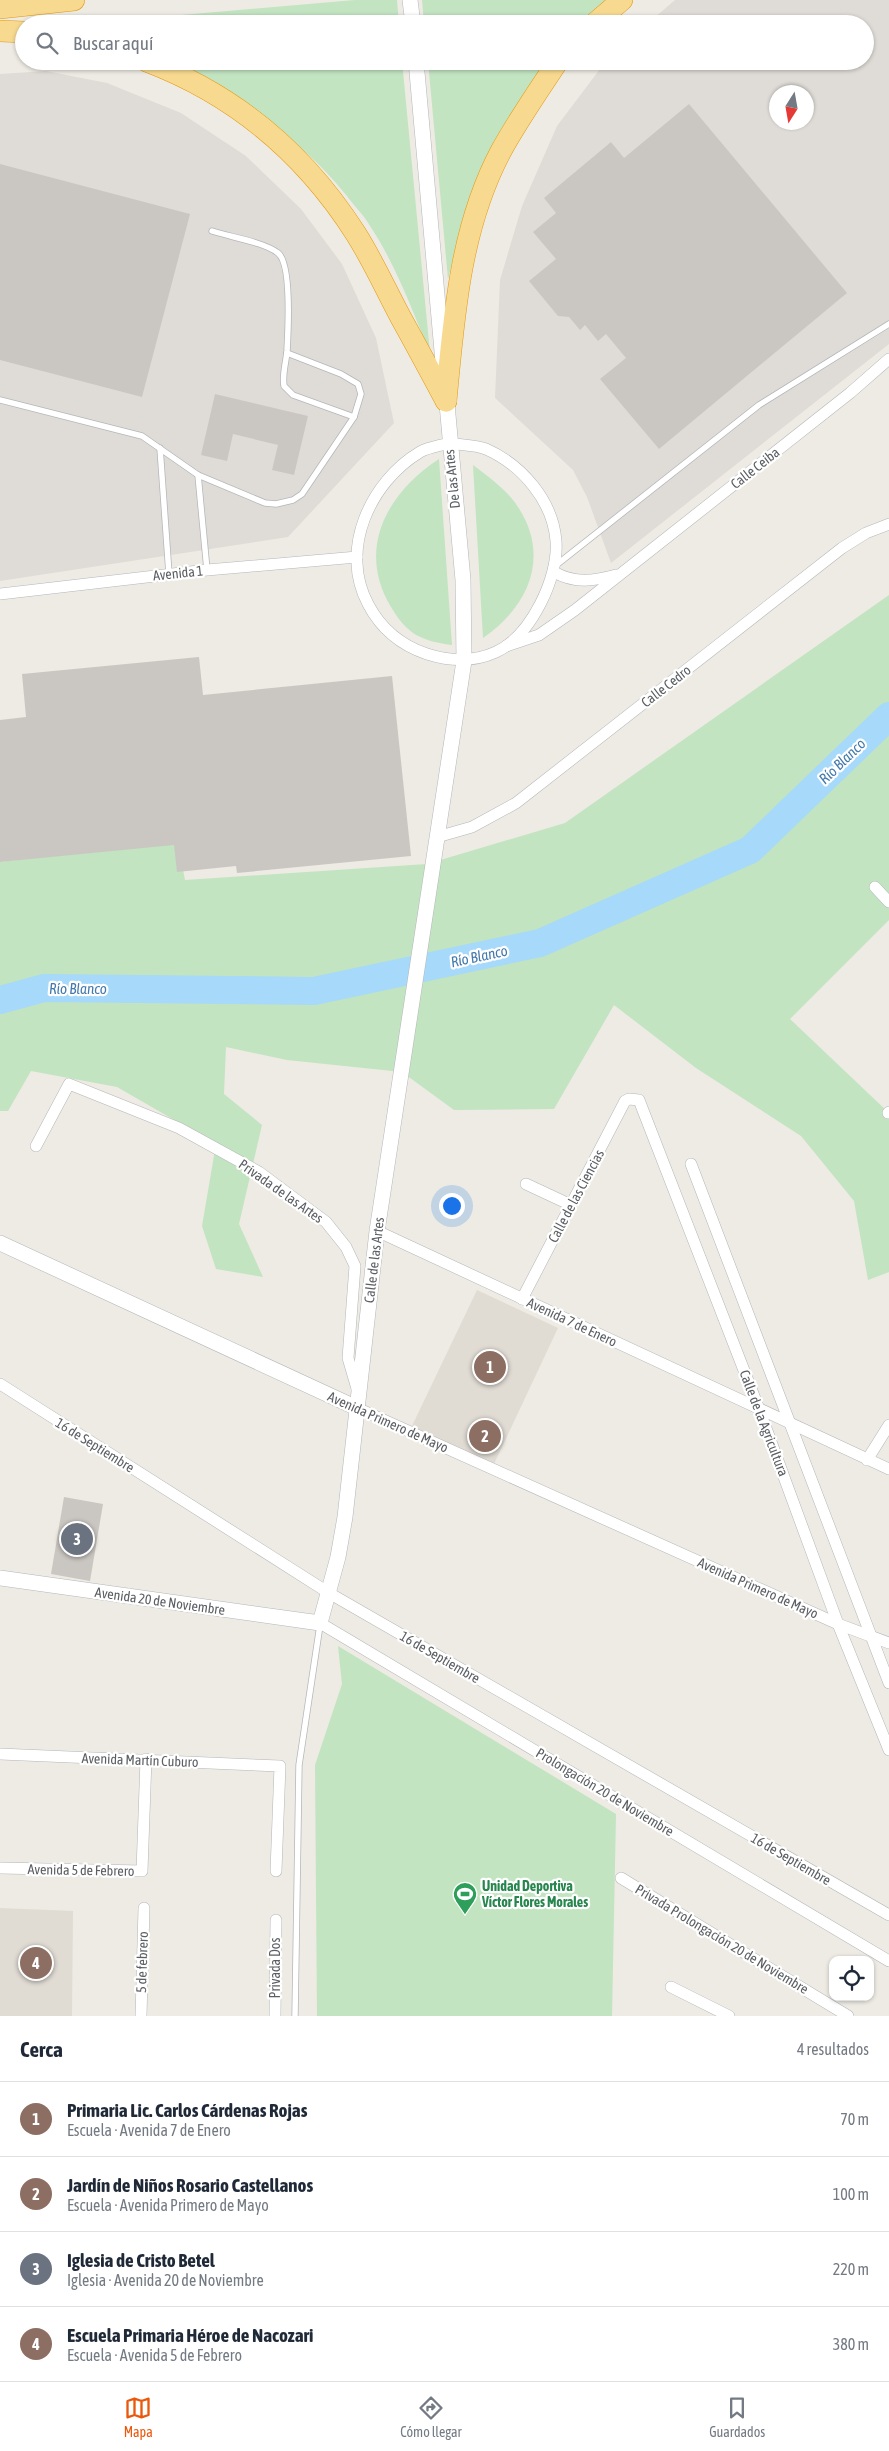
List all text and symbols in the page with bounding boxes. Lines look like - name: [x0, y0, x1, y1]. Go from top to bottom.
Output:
- search box: [15, 15, 874, 70]
- icon: search: [33, 29, 61, 57]
- text: Buscar aquí: [73, 32, 153, 54]
- north arrow: [769, 85, 814, 130]
- street label: Calle Ceiba: [727, 444, 783, 492]
- street label: De las Artes: [441, 449, 463, 509]
- street label: Avenida 1: [152, 562, 204, 584]
- street label: Calle Cedro: [638, 662, 694, 710]
- water label: Río Blanco: [815, 735, 869, 787]
- water label: Río Blanco: [449, 942, 509, 970]
- water label: Río Blanco: [49, 980, 107, 997]
- street label: Calle de las Ciencias: [545, 1147, 607, 1245]
- street label: Privada de las Artes: [236, 1156, 326, 1226]
- your location: [439, 1193, 465, 1219]
- street label: Calle de las Artes: [361, 1216, 387, 1304]
- street label: Avenida 7 de Enero: [525, 1294, 619, 1350]
- pin: 1: [474, 1348, 506, 1386]
- street label: Calle de la Agricultura: [736, 1368, 792, 1478]
- street label: Avenida Primero de Mayo: [325, 1388, 451, 1456]
- street label: 16 de Septiembre: [53, 1414, 137, 1476]
- pin: 2: [469, 1417, 501, 1455]
- pin: 3: [61, 1520, 93, 1558]
- street label: Avenida Primero de Mayo: [695, 1554, 821, 1622]
- street label: Avenida 20 de Noviembre: [94, 1584, 226, 1618]
- street label: 16 de Septiembre: [397, 1628, 483, 1686]
- street label: Prolongación 20 de Noviembre: [533, 1745, 677, 1839]
- street label: Avenida Martín Cuburo: [81, 1750, 199, 1770]
- street label: 16 de Septiembre: [748, 1830, 834, 1888]
- street label: Avenida 5 de Febrero: [27, 1861, 135, 1879]
- place label: Unidad Deportiva Víctor Flores Morales: [481, 1878, 588, 1910]
- sports icon: Unidad Deportiva Víctor Flores Morales: [452, 1881, 478, 1915]
- street label: Privada Prolongación 20 de Noviembre: [633, 1881, 811, 1997]
- street label: 5 de febrero: [133, 1931, 151, 1993]
- street label: Privada Dos: [267, 1938, 283, 1998]
- pin: 4: [20, 1944, 52, 1982]
- map controls: [829, 1956, 874, 2001]
- button: locate: [829, 1956, 874, 2001]
- text: Cerca: [20, 2037, 63, 2061]
- text: 4 resultados: [797, 2040, 869, 2058]
- text: Primaria Lic. Carlos Cárdenas Rojas: [67, 2099, 307, 2121]
- text: 1: [32, 2110, 40, 2128]
- text: 70 m: [840, 2110, 869, 2128]
- text: Escuela · Avenida 7 de Enero: [67, 2121, 231, 2139]
- text: Jardín de Niños Rosario Castellanos: [67, 2174, 313, 2196]
- text: 2: [32, 2185, 40, 2203]
- text: 100 m: [833, 2185, 869, 2203]
- text: Escuela · Avenida Primero de Mayo: [67, 2196, 269, 2214]
- text: Iglesia de Cristo Betel: [67, 2249, 215, 2271]
- text: 3: [32, 2260, 40, 2278]
- text: 220 m: [833, 2260, 869, 2278]
- text: Iglesia · Avenida 20 de Noviembre: [67, 2271, 264, 2289]
- text: Escuela Primaria Héroe de Nacozari: [67, 2324, 313, 2346]
- text: 4: [32, 2335, 40, 2353]
- text: 380 m: [833, 2335, 869, 2353]
- text: Escuela · Avenida 5 de Febrero: [67, 2346, 242, 2364]
- tab: Mapa: [124, 2394, 153, 2440]
- tab: Cómo llegar: [400, 2394, 462, 2440]
- tab: Guardados: [709, 2394, 765, 2440]

